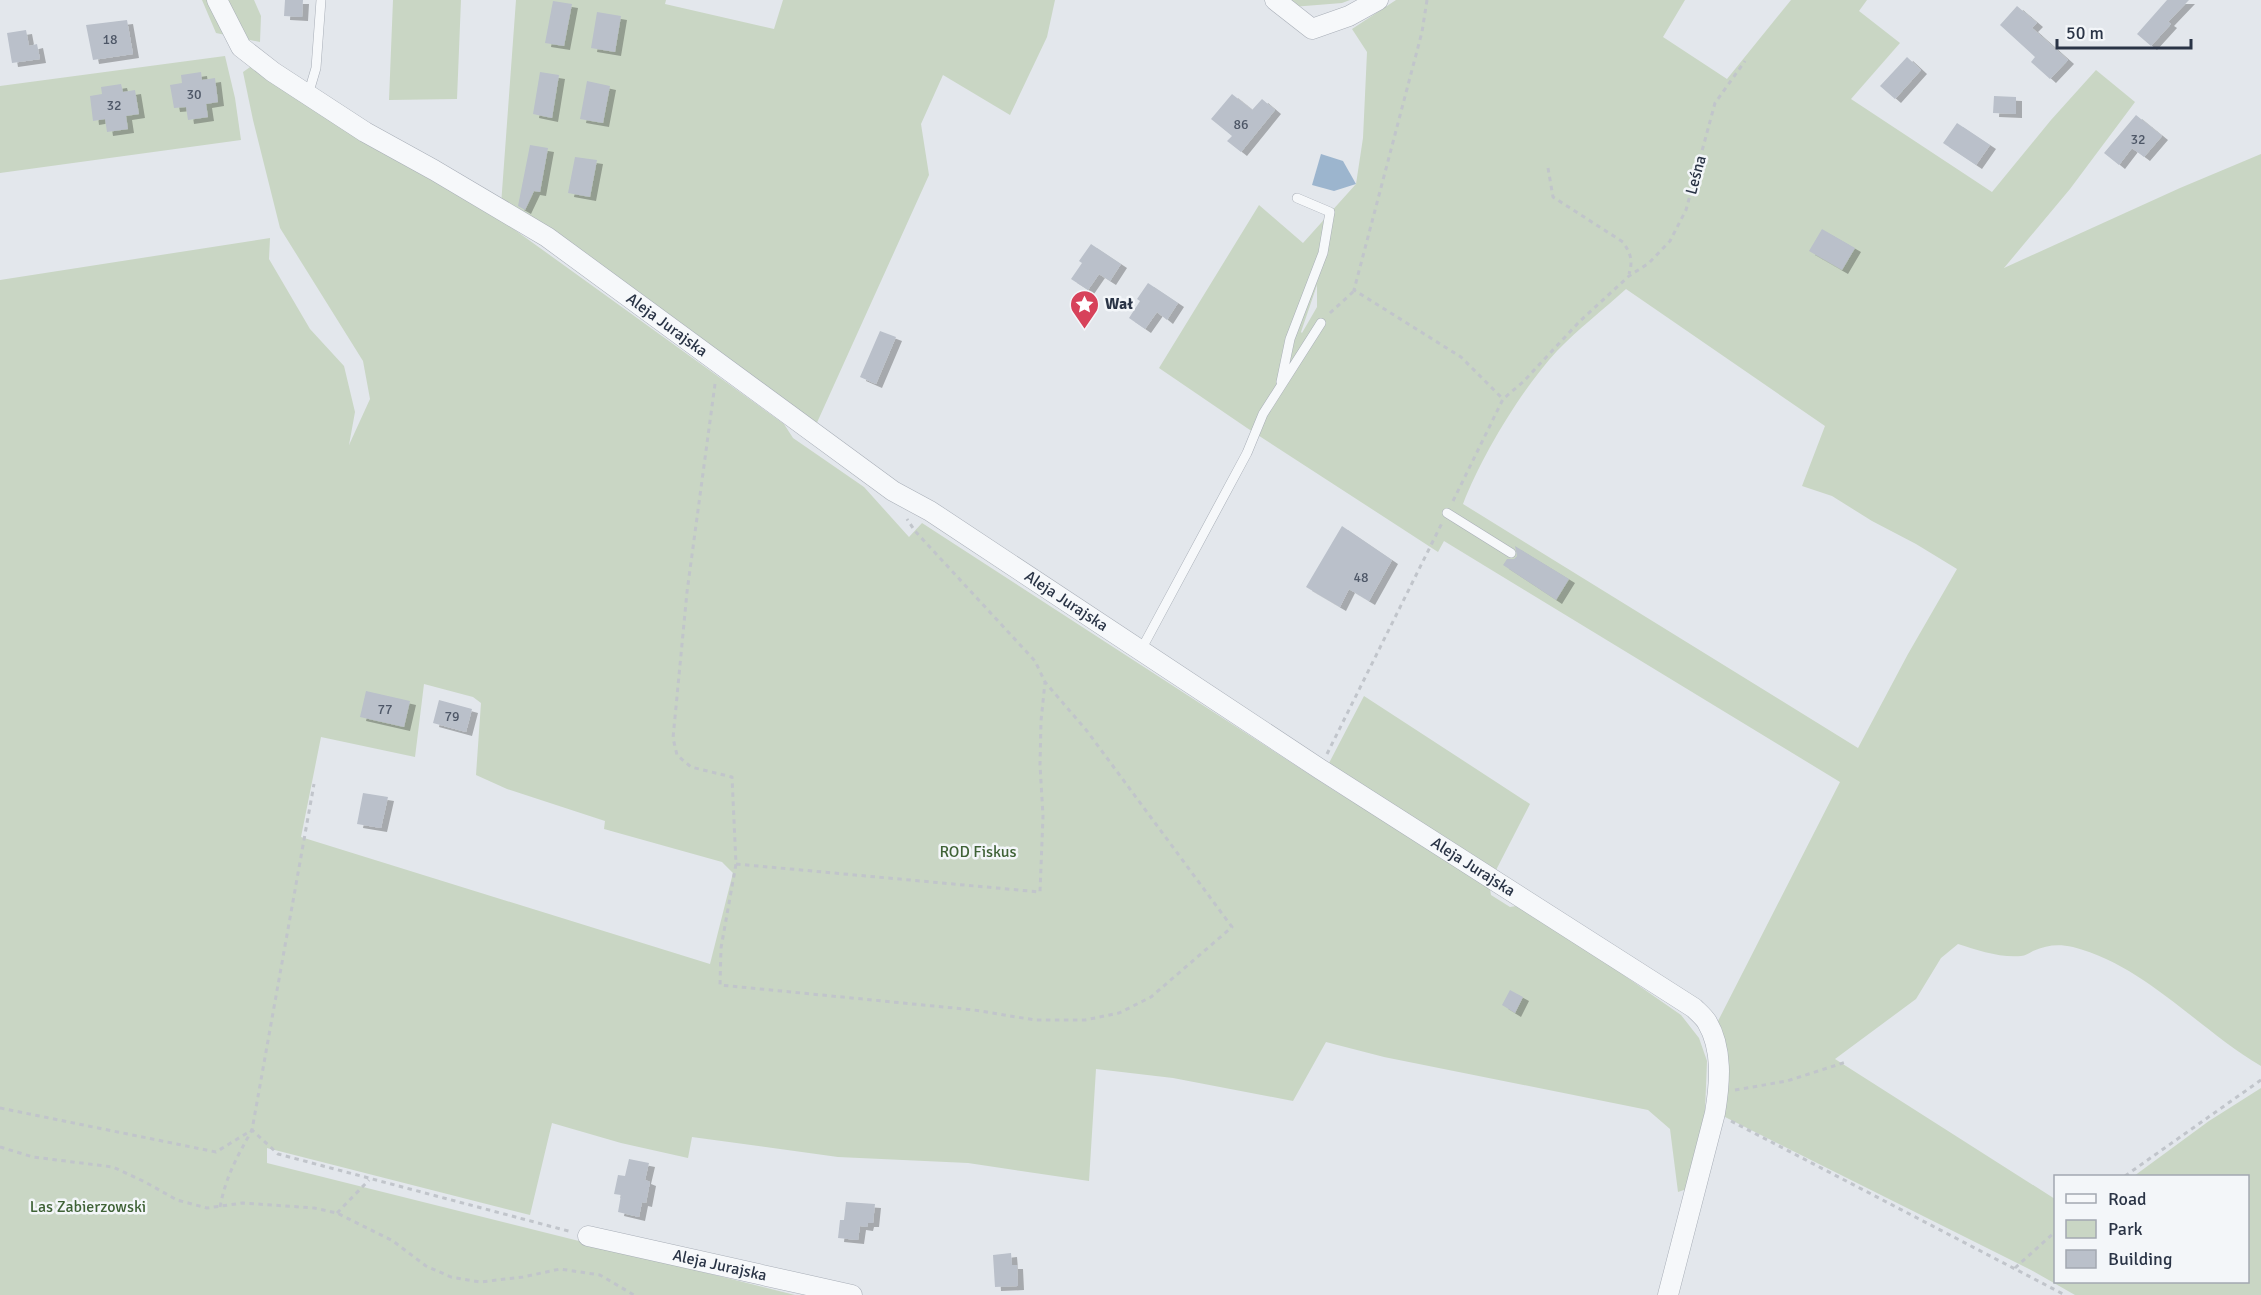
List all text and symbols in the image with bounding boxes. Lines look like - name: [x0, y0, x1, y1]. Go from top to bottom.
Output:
- scale bar: [2057, 12, 2190, 50]
- text: 50 m: [2066, 22, 2104, 44]
- house number: 18: [102, 31, 118, 48]
- house number: 30: [186, 86, 202, 103]
- house number: 32: [106, 97, 122, 114]
- house number: 86: [1233, 116, 1249, 133]
- house number: 32: [2130, 131, 2146, 148]
- street label: Leśna: [1681, 153, 1711, 197]
- place icon: Wał: [1068, 288, 1100, 330]
- street label: Aleja Jurajska: [622, 289, 711, 361]
- place label: Wał: [1105, 294, 1133, 314]
- street label: Aleja Jurajska: [1021, 566, 1112, 636]
- house number: 48: [1353, 569, 1369, 586]
- house number: 77: [377, 701, 393, 718]
- house number: 79: [444, 708, 460, 725]
- street label: Aleja Jurajska: [1427, 833, 1519, 901]
- park label: ROD Fiskus: [940, 842, 1016, 862]
- legend: [2054, 1175, 2249, 1283]
- text: Road: [2108, 1188, 2147, 1210]
- park label: Las Zabierzowski: [30, 1197, 146, 1217]
- text: Park: [2108, 1218, 2143, 1240]
- street label: Aleja Jurajska: [671, 1245, 769, 1286]
- text: Building: [2108, 1248, 2172, 1270]

